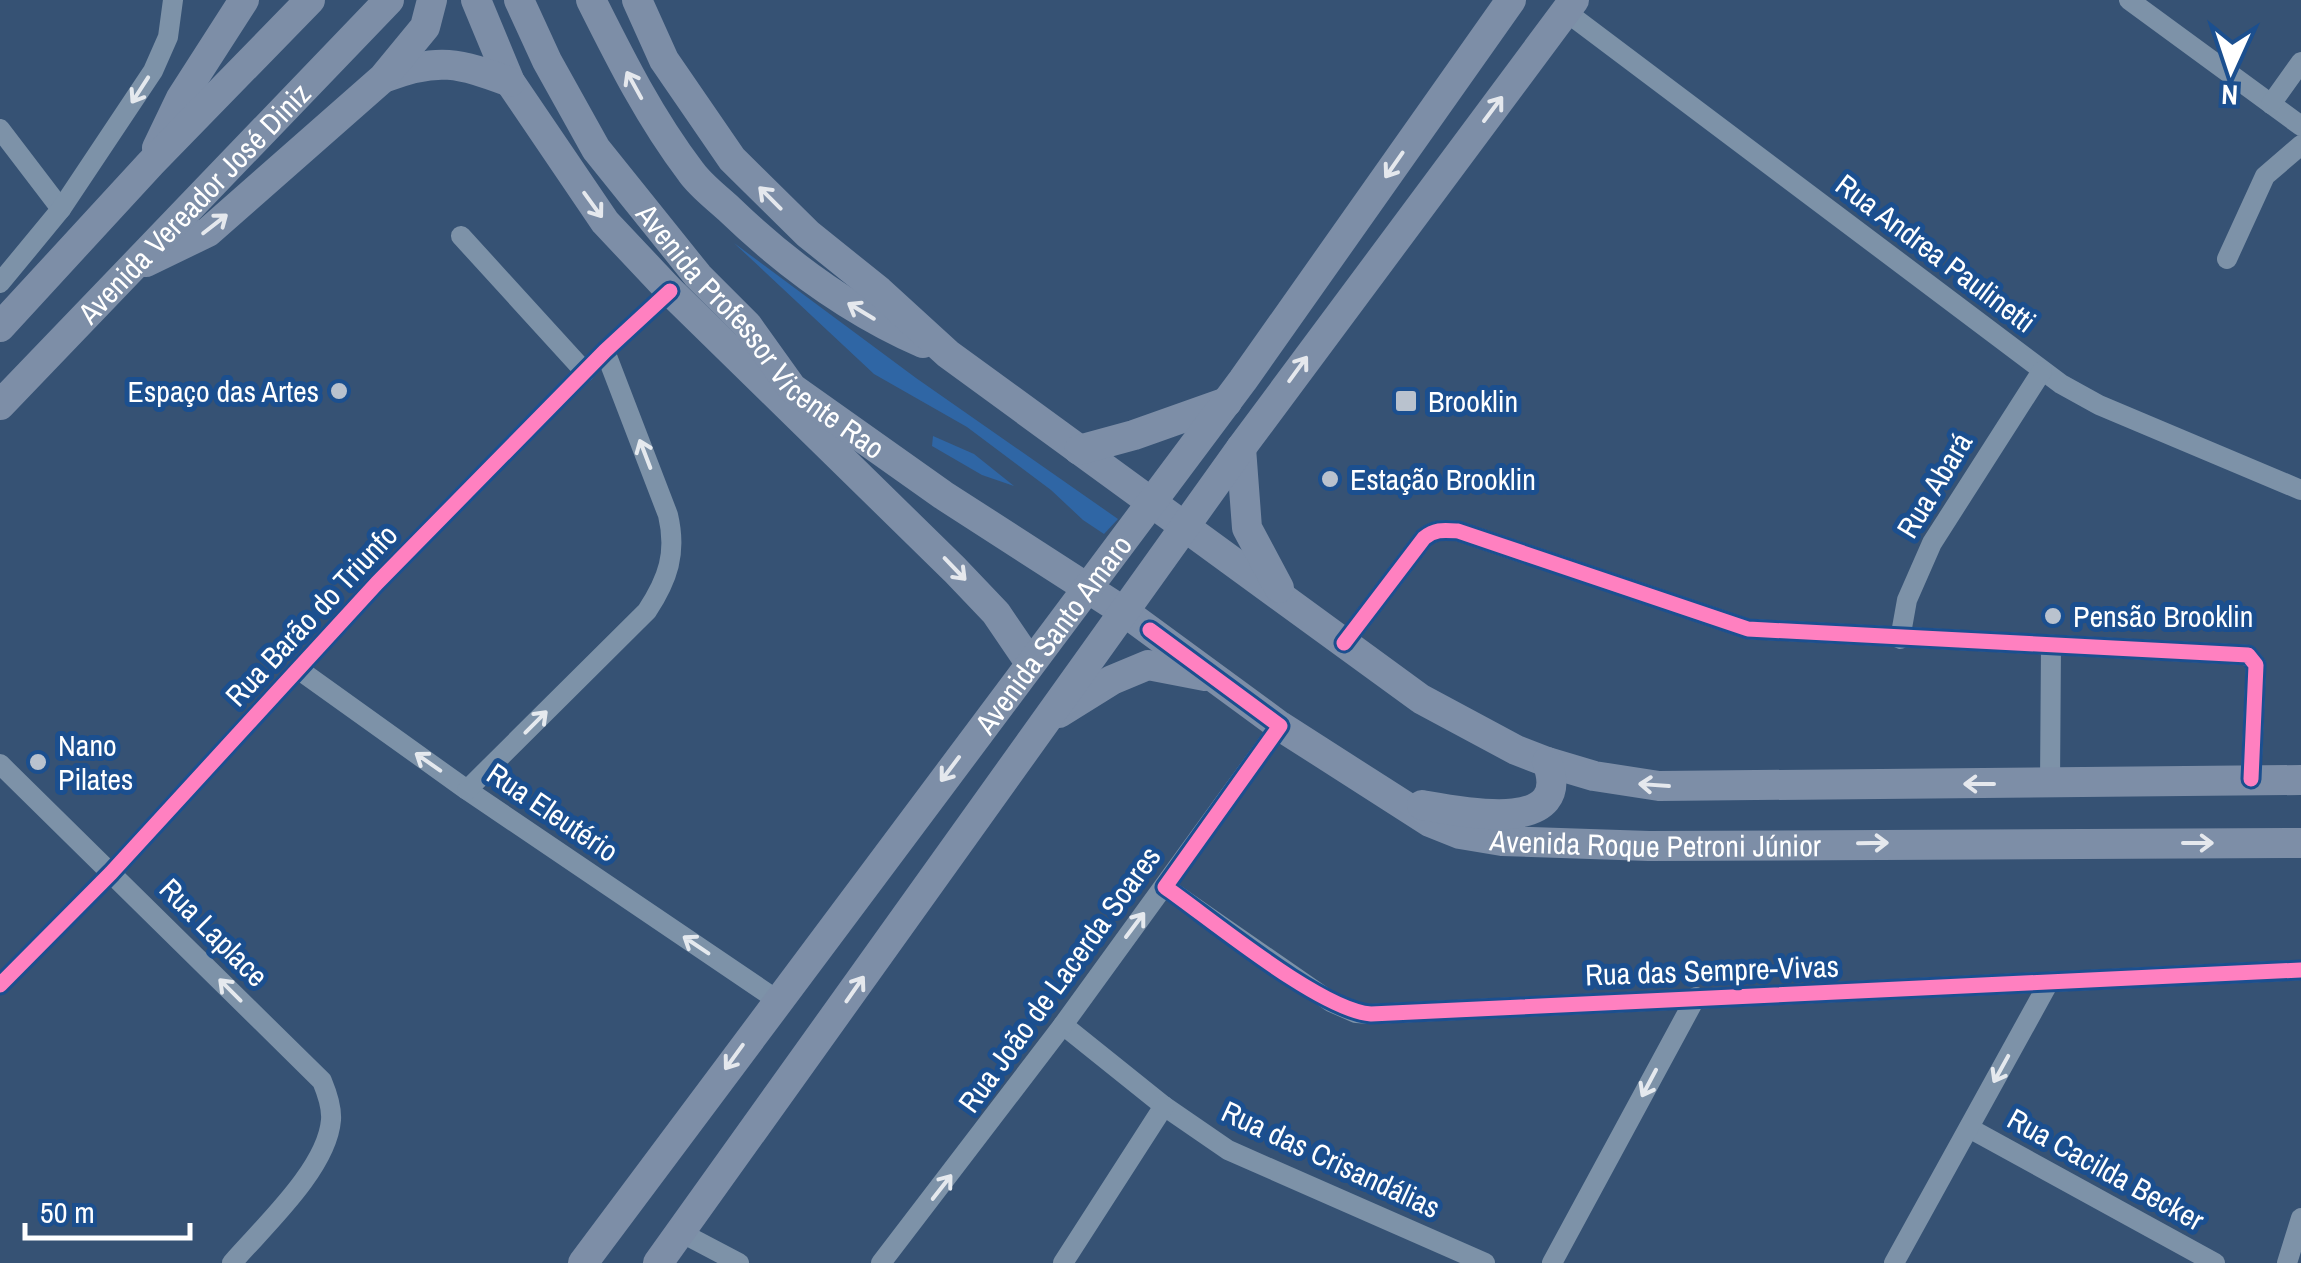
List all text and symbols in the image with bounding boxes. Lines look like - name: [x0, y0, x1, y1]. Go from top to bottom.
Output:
- north arrow: [2181, 20, 2281, 120]
- one-way arrow: [624, 71, 643, 100]
- street label: Avenida Vereador José Diniz: [68, 74, 319, 333]
- one-way arrow: [130, 75, 151, 104]
- text: N: [2220, 76, 2239, 114]
- one-way arrow: [1483, 96, 1504, 124]
- one-way arrow: [1384, 151, 1405, 178]
- street label: Rua Andrea Paulinetti: [1828, 165, 2044, 341]
- one-way arrow: [758, 186, 782, 210]
- one-way arrow: [582, 191, 603, 218]
- street label: Avenida Professor Vicente Rao: [627, 194, 893, 468]
- one-way arrow: [202, 213, 228, 235]
- one-way arrow: [847, 301, 876, 321]
- one-way arrow: [1288, 356, 1309, 384]
- place label: Espaço das Artes: [128, 371, 319, 411]
- marker: Espaço das Artes: [328, 380, 350, 402]
- place label: Brooklin: [1428, 381, 1518, 421]
- marker: Brooklin: [1393, 388, 1419, 414]
- street label: Rua Abará: [1887, 425, 1981, 545]
- one-way arrow: [634, 439, 652, 469]
- place label: Estação Brooklin: [1350, 459, 1536, 499]
- marker: Estação Brooklin: [1319, 468, 1341, 490]
- street label: Rua Barão do Triunfo: [216, 515, 406, 715]
- street label: Avenida Santo Amaro: [965, 527, 1141, 743]
- one-way arrow: [942, 557, 966, 581]
- place label: Pensão Brooklin: [2073, 596, 2254, 636]
- marker: Pensão Brooklin: [2042, 605, 2064, 627]
- one-way arrow: [524, 710, 548, 734]
- place label: Nano Pilates: [58, 725, 133, 799]
- marker: Nano Pilates: [27, 751, 49, 773]
- one-way arrow: [414, 752, 442, 773]
- street label: Rua Eleutério: [479, 753, 627, 871]
- one-way arrow: [939, 755, 960, 782]
- one-way arrow: [1963, 774, 1996, 794]
- one-way arrow: [1638, 775, 1671, 794]
- street label: Avenida Roque Petroni Júnior: [1486, 819, 1822, 866]
- one-way arrow: [1856, 834, 1889, 852]
- one-way arrow: [2182, 834, 2214, 852]
- street label: Rua João de Lacerda Soares: [949, 838, 1169, 1120]
- street label: Rua Laplace: [151, 869, 277, 995]
- one-way arrow: [1124, 912, 1145, 939]
- one-way arrow: [682, 935, 710, 956]
- street label: Rua das Sempre-Vivas: [1584, 946, 1840, 994]
- one-way arrow: [844, 976, 865, 1004]
- one-way arrow: [219, 979, 243, 1003]
- one-way arrow: [724, 1043, 745, 1070]
- one-way arrow: [1991, 1054, 2011, 1083]
- one-way arrow: [1639, 1067, 1659, 1097]
- street label: Rua das Crisandálias: [1215, 1091, 1447, 1227]
- street label: Rua Cacilda Becker: [2001, 1098, 2212, 1240]
- one-way arrow: [931, 1174, 953, 1200]
- scale bar: [25, 1178, 190, 1240]
- text: 50 m: [40, 1192, 95, 1232]

